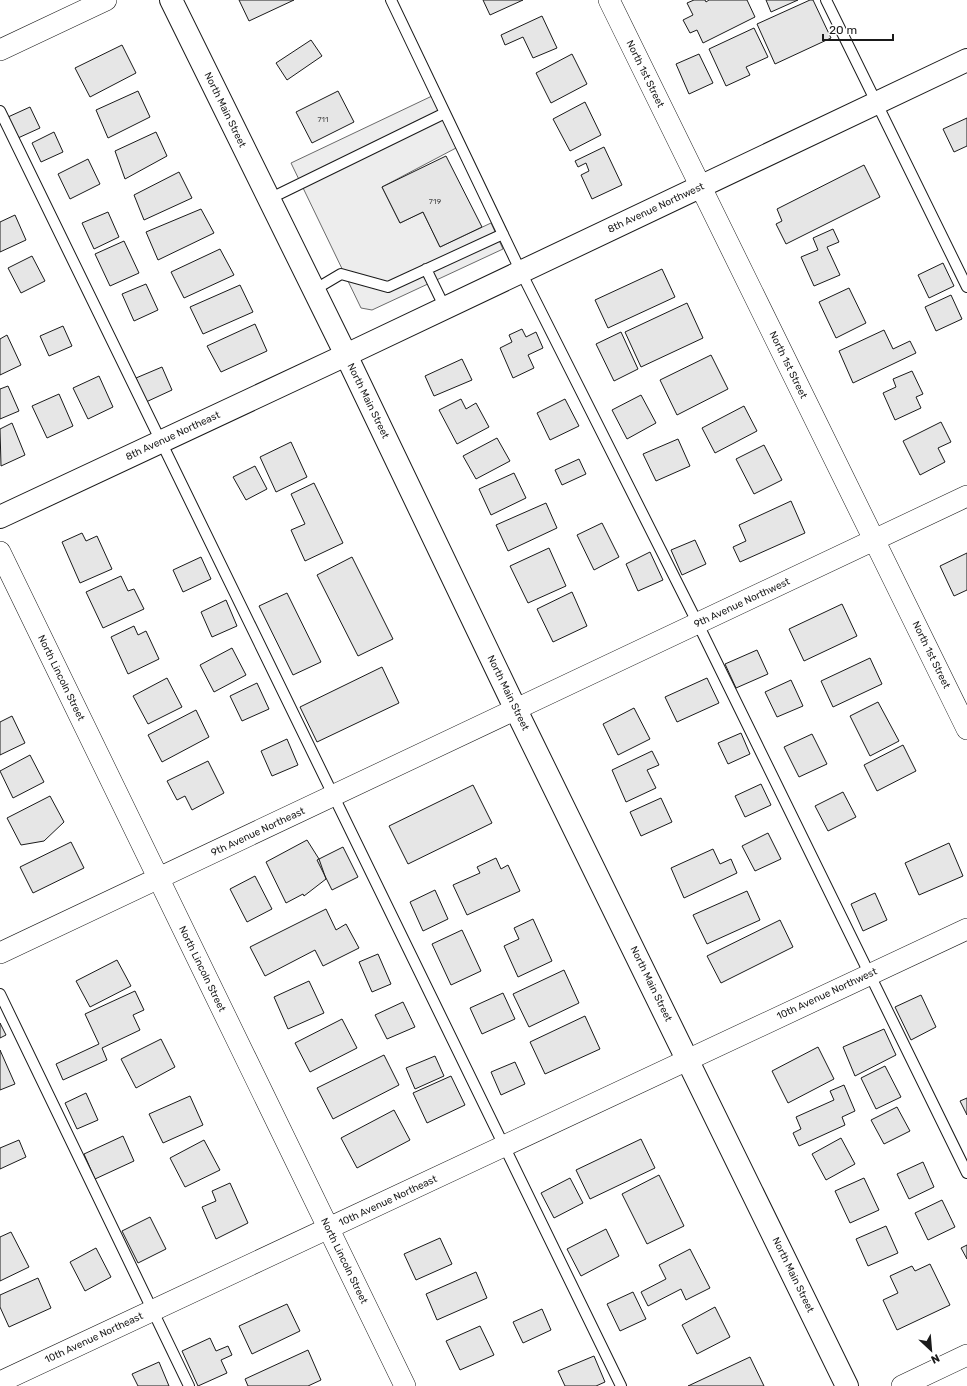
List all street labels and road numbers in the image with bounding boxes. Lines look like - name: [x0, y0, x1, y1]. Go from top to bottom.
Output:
- street label: North 1st Street: [623, 38, 667, 110]
- street label: North Main Street: [202, 70, 248, 150]
- street label: 8th Avenue Northwest: [606, 180, 706, 236]
- street label: North 1st Street: [766, 329, 810, 401]
- street label: North Main Street: [345, 361, 391, 441]
- street label: 8th Avenue Northeast: [124, 409, 222, 463]
- street label: 9th Avenue Northwest: [692, 575, 792, 631]
- street label: North 1st Street: [909, 619, 953, 691]
- street label: North Lincoln Street: [35, 633, 87, 723]
- street label: North Main Street: [485, 653, 531, 733]
- street label: 9th Avenue Northeast: [209, 805, 307, 859]
- street label: North Lincoln Street: [176, 924, 228, 1014]
- street label: North Main Street: [628, 944, 674, 1024]
- street label: 10th Avenue Northwest: [775, 965, 879, 1023]
- street label: 10th Avenue Northeast: [337, 1173, 439, 1229]
- street label: North Lincoln Street: [318, 1216, 370, 1306]
- street label: North Main Street: [770, 1235, 816, 1315]
- street label: 10th Avenue Northeast: [43, 1310, 145, 1366]

